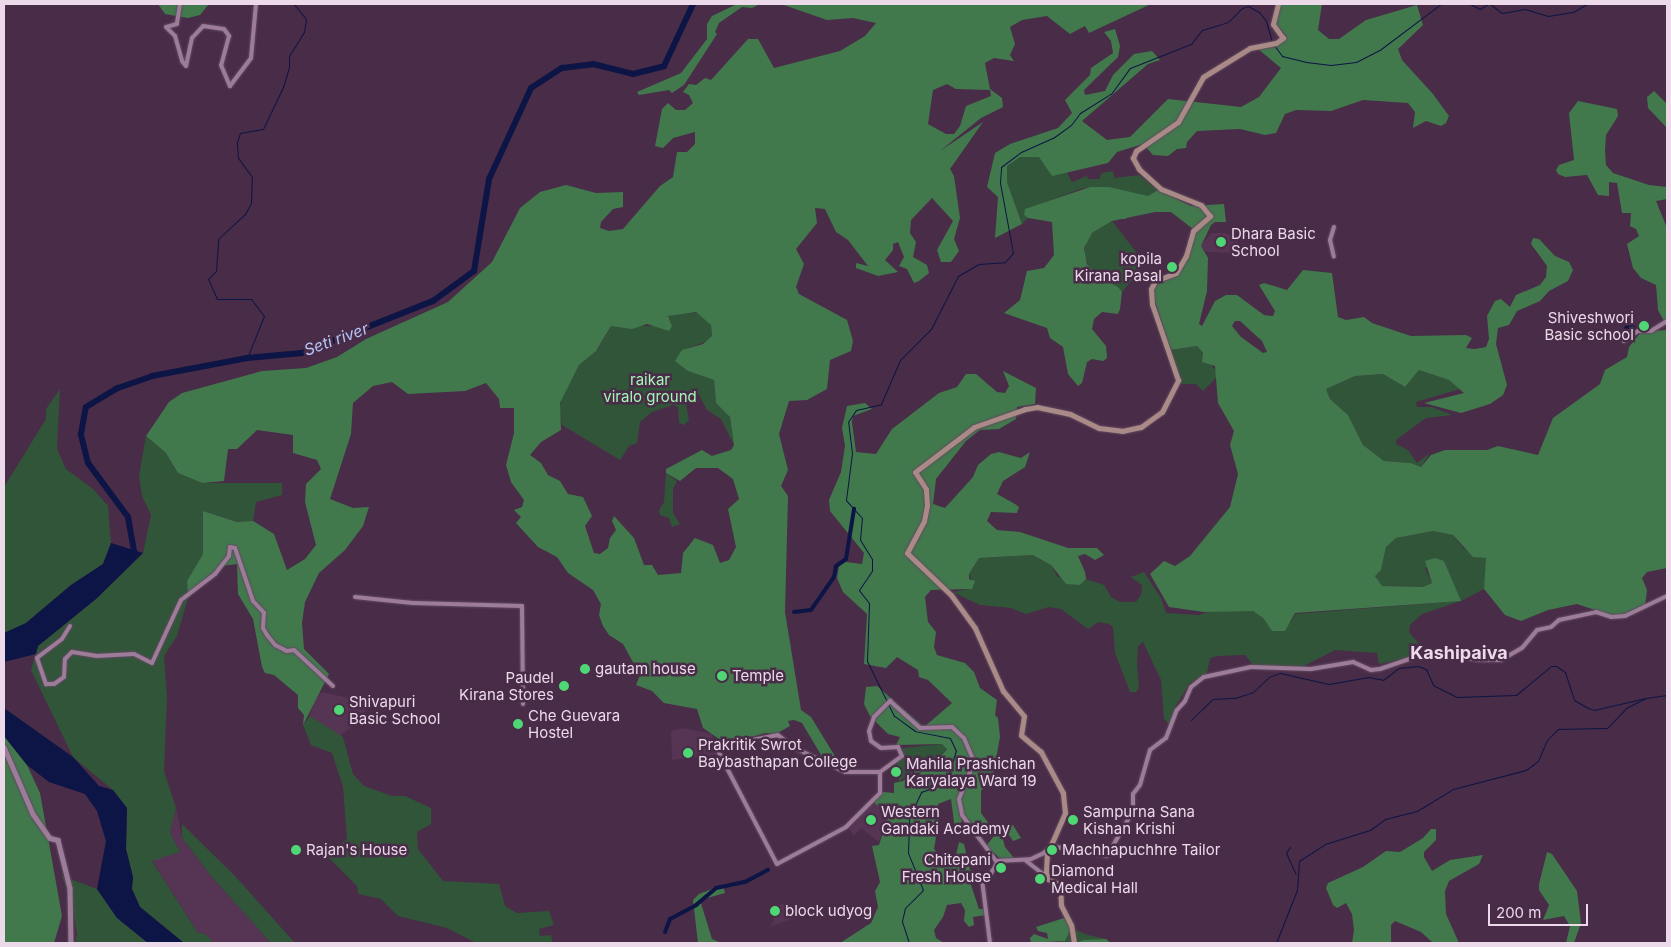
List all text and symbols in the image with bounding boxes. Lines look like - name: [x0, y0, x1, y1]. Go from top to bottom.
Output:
- place label: Dhara Basic School: [1231, 224, 1316, 259]
- marker: Dhara Basic School: [1215, 236, 1227, 248]
- place label: kopila Kirana Pasal: [1075, 249, 1162, 284]
- marker: kopila Kirana Pasal: [1166, 261, 1178, 273]
- place label: Shiveshwori Basic school: [1544, 308, 1634, 343]
- water label: Seti river: [301, 318, 371, 360]
- marker: Shiveshwori Basic school: [1638, 320, 1650, 332]
- park label: raikar viralo ground: [603, 370, 697, 405]
- district label: Kashipaiva: [1410, 642, 1508, 664]
- place label: gautam house: [595, 660, 696, 678]
- marker: gautam house: [579, 663, 591, 675]
- place label: Temple: [732, 667, 784, 685]
- place label: Paudel Kirana Stores: [459, 668, 554, 703]
- marker: Temple: [716, 670, 728, 682]
- marker: Paudel Kirana Stores: [558, 680, 570, 692]
- place label: Shivapuri Basic School: [349, 692, 440, 727]
- marker: Shivapuri Basic School: [333, 704, 345, 716]
- place label: Che Guevara Hostel: [528, 706, 620, 741]
- marker: Che Guevara Hostel: [512, 718, 524, 730]
- place label: Prakritik Swrot Baybasthapan College: [698, 735, 857, 770]
- marker: Prakritik Swrot Baybasthapan College: [682, 747, 694, 759]
- place label: Mahila Prashichan Karyalaya Ward 19: [906, 754, 1037, 789]
- marker: Mahila Prashichan Karyalaya Ward 19: [890, 766, 902, 778]
- place label: Western Gandaki Academy: [881, 802, 1010, 837]
- place label: Sampurna Sana Kishan Krishi: [1083, 802, 1195, 837]
- marker: Western Gandaki Academy: [865, 814, 877, 826]
- marker: Sampurna Sana Kishan Krishi: [1067, 814, 1079, 826]
- place label: Rajan's House: [306, 841, 407, 859]
- place label: Machhapuchhre Tailor: [1062, 841, 1220, 859]
- marker: Rajan's House: [290, 844, 302, 856]
- marker: Machhapuchhre Tailor: [1046, 844, 1058, 856]
- place label: Chitepani Fresh House: [902, 850, 991, 885]
- place label: Diamond Medical Hall: [1051, 861, 1138, 896]
- marker: Chitepani Fresh House: [995, 862, 1007, 874]
- marker: Diamond Medical Hall: [1033, 872, 1047, 886]
- scale bar: [1491, 894, 1591, 926]
- place label: block udyog: [785, 902, 872, 920]
- text: 200 m: [1496, 903, 1541, 922]
- marker: block udyog: [769, 905, 781, 917]

